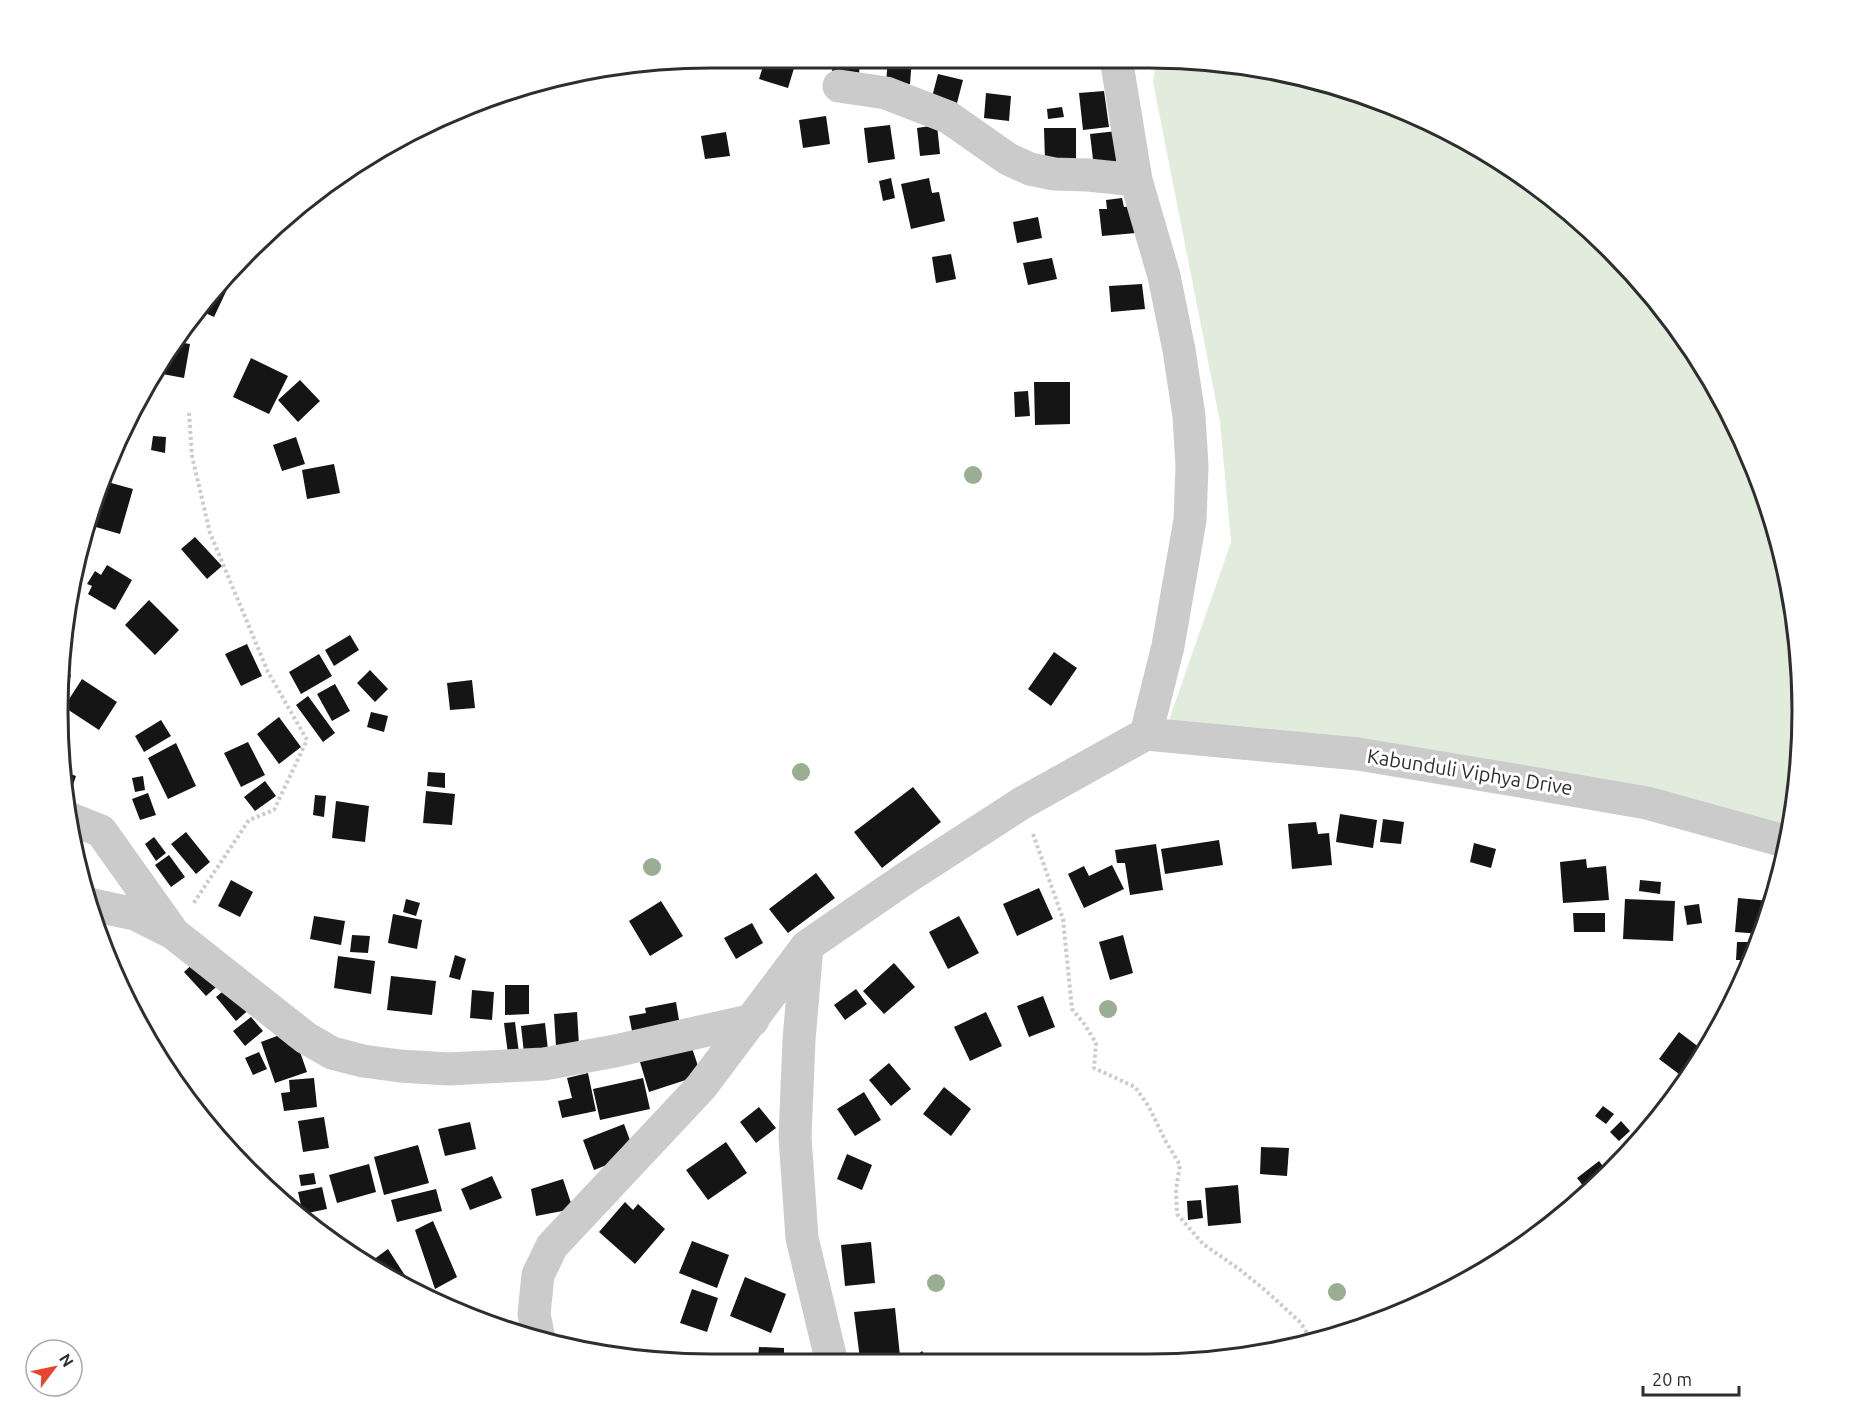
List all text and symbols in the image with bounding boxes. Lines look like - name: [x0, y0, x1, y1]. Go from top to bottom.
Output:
- street label: Kabunduli Viphya Drive: [1366, 744, 1574, 799]
- north arrow: [24, 1338, 84, 1398]
- text: N: [56, 1350, 78, 1370]
- scale bar: [1643, 1359, 1739, 1397]
- text: 20 m: [1652, 1369, 1692, 1389]

